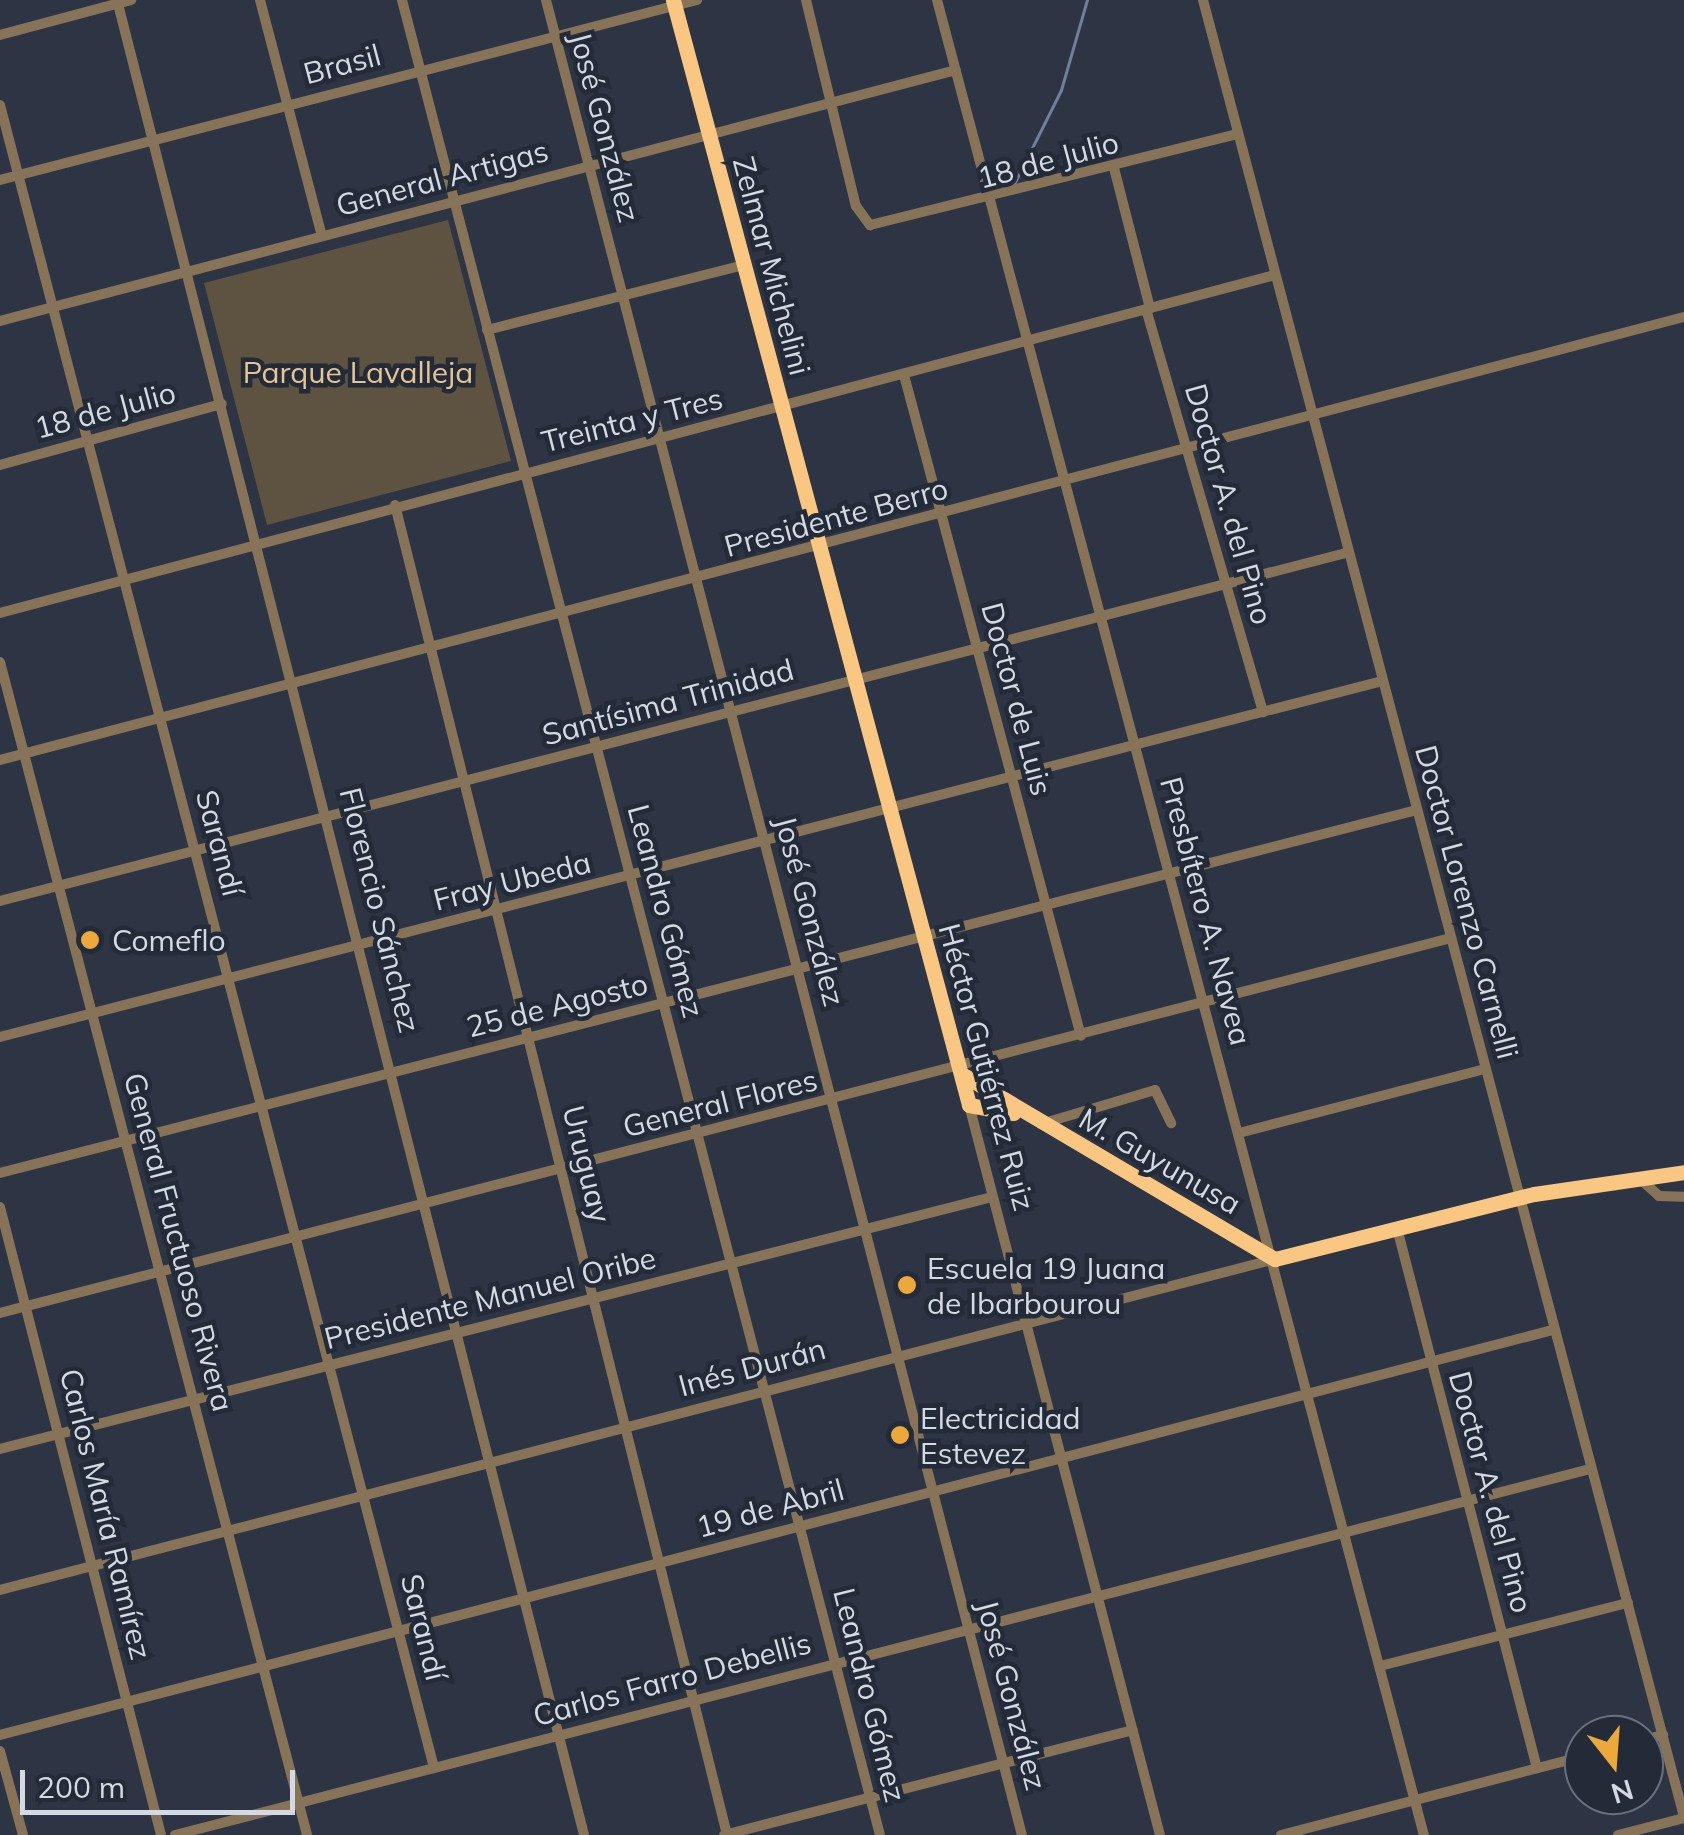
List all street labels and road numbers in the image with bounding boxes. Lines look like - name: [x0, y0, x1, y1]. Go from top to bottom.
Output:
- street label: José González: [562, 28, 648, 226]
- street label: Brasil: [300, 36, 384, 92]
- street label: 18 de Julio: [974, 124, 1122, 196]
- street label: General Artigas: [332, 132, 552, 224]
- street label: Zelmar Michelini: [726, 153, 818, 379]
- street label: 18 de Julio: [31, 374, 179, 446]
- street label: Treinta y Tres: [538, 380, 726, 460]
- street label: Doctor A. del Pino: [1177, 380, 1281, 628]
- street label: Presidente Berro: [720, 470, 952, 564]
- street label: Doctor de Luis: [974, 599, 1060, 799]
- street label: Santísima Trinidad: [538, 651, 798, 753]
- street label: Doctor Lorenzo Carnelli: [1408, 741, 1526, 1063]
- street label: Presbítero A. Navea: [1153, 773, 1259, 1049]
- street label: Florencio Sánchez: [332, 784, 428, 1036]
- street label: Sarandí: [189, 786, 251, 900]
- street label: Leandro Gómez: [620, 801, 712, 1021]
- street label: José González: [767, 812, 853, 1010]
- street label: Fray Ubeda: [429, 844, 595, 918]
- street label: Héctor Gutiérrez Ruiz: [931, 920, 1043, 1214]
- street label: 25 de Agosto: [463, 965, 651, 1045]
- street label: General Flores: [619, 1061, 821, 1145]
- street label: General Fructuoso Rivera: [116, 1069, 242, 1415]
- street label: M. Guyunusa: [1073, 1100, 1247, 1222]
- street label: Uruguay: [555, 1102, 619, 1226]
- street label: Presidente Manuel Oribe: [321, 1239, 659, 1357]
- street label: Inés Durán: [675, 1330, 829, 1404]
- street label: Carlos María Ramírez: [52, 1365, 160, 1663]
- street label: Doctor A. del Pino: [1441, 1367, 1541, 1617]
- street label: 19 de Abril: [692, 1471, 848, 1545]
- street label: Sarandí: [393, 1570, 455, 1684]
- street label: Leandro Gómez: [826, 1584, 914, 1806]
- street label: José González: [969, 1596, 1055, 1794]
- street label: Carlos Farro Debellis: [529, 1625, 815, 1733]

